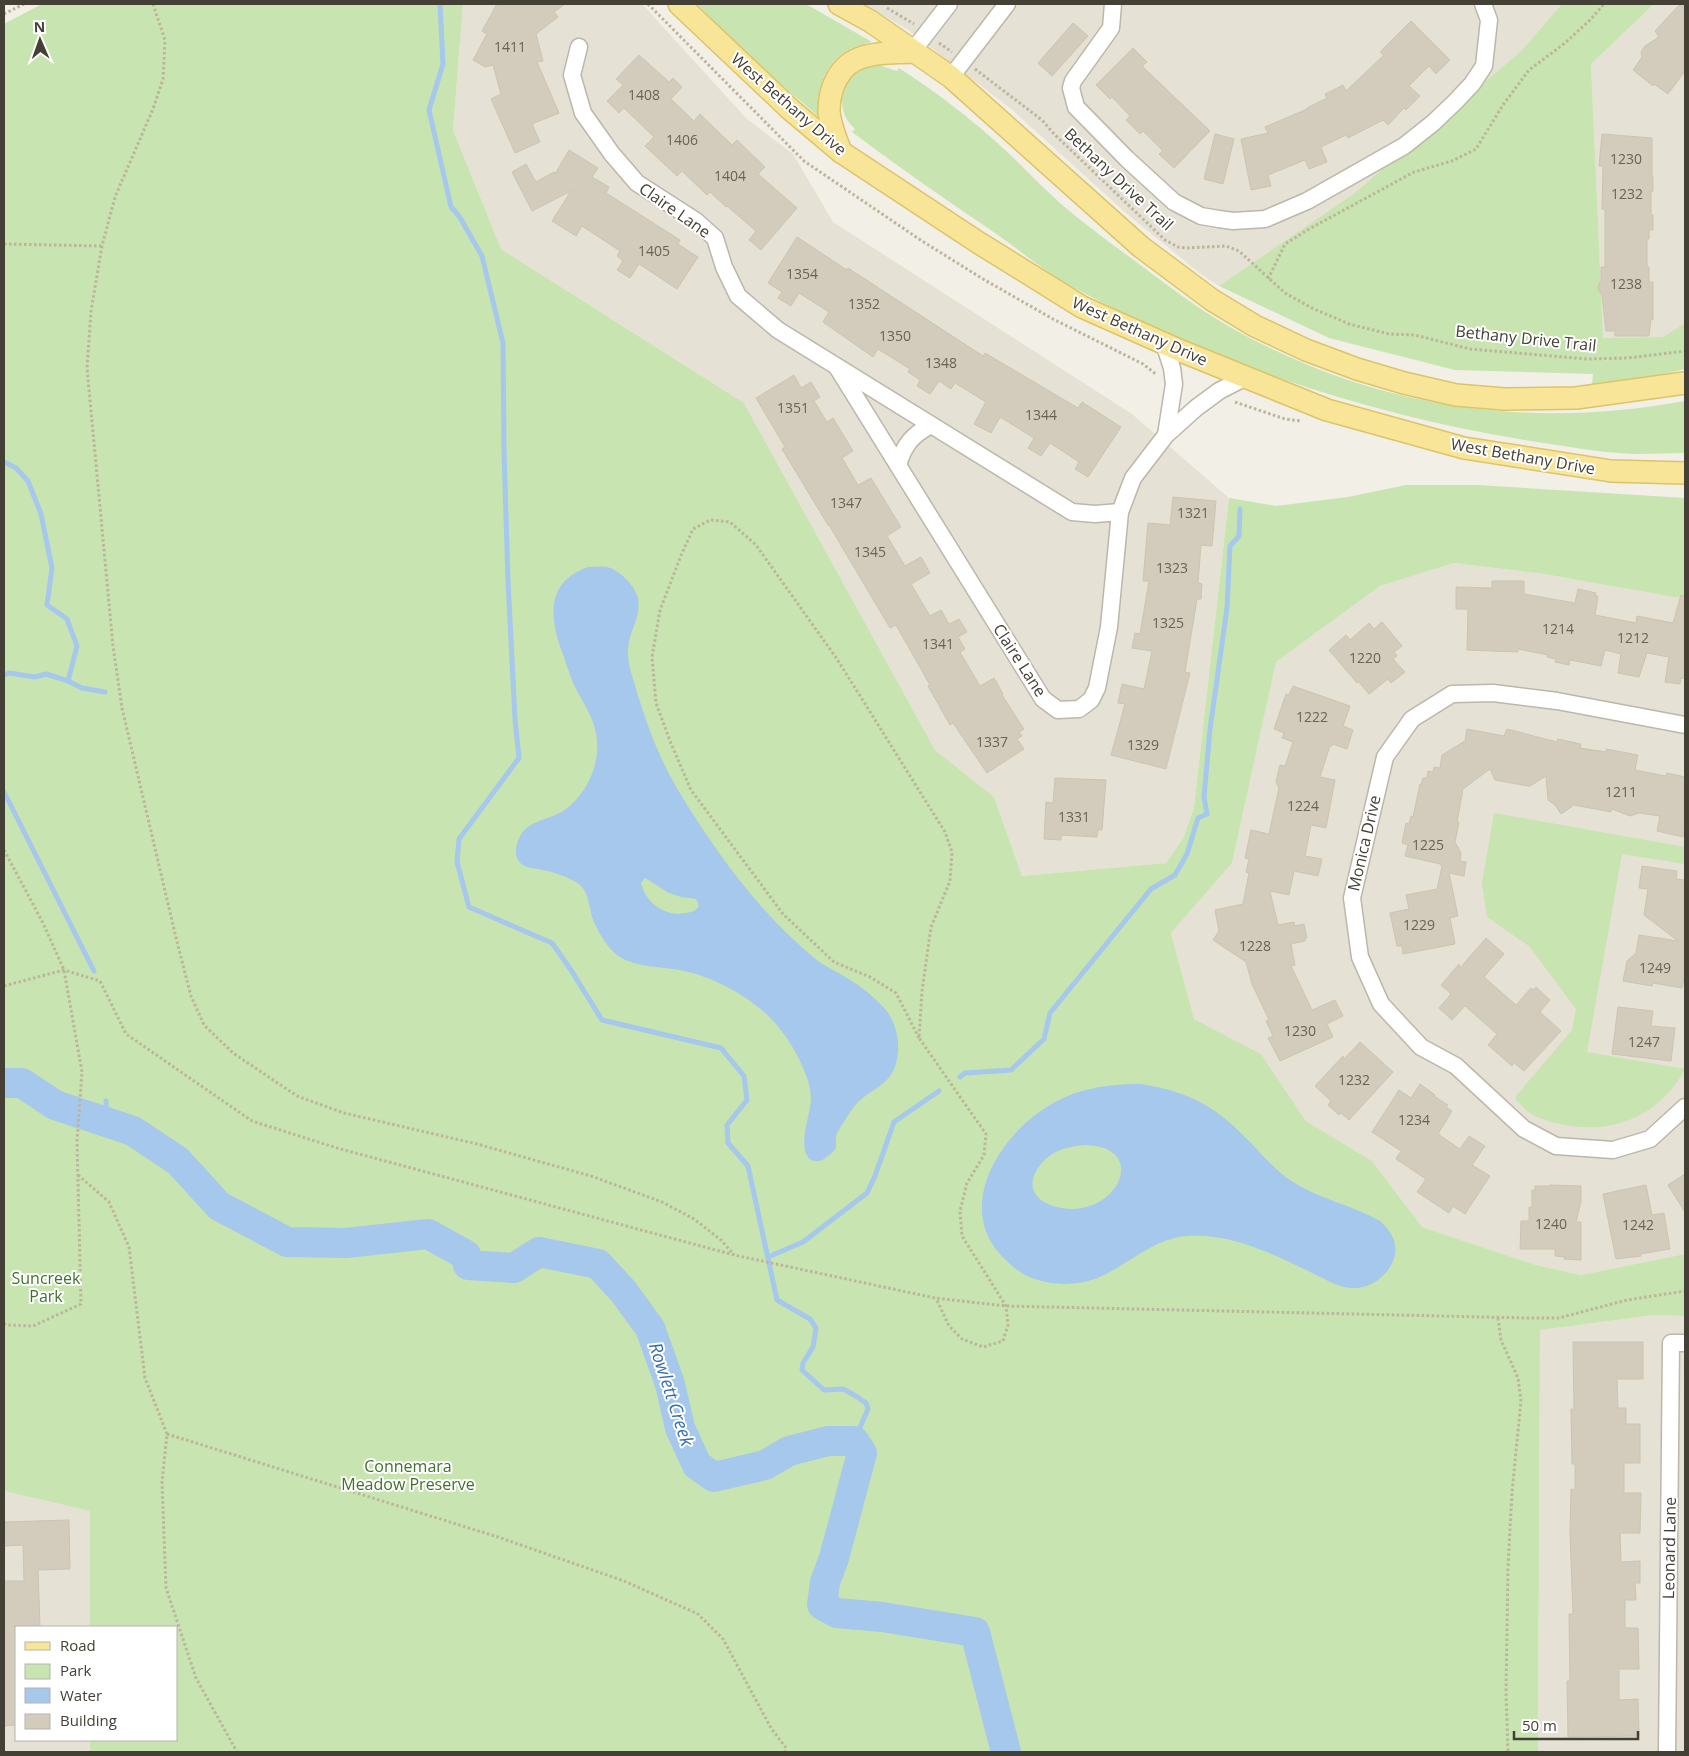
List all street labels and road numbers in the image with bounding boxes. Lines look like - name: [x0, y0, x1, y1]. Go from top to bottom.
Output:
- street label: West Bethany Drive: [727, 48, 851, 160]
- street label: Bethany Drive Trail: [1060, 123, 1178, 235]
- street label: Claire Lane: [635, 177, 715, 243]
- street label: West Bethany Drive: [1069, 291, 1211, 371]
- street label: Bethany Drive Trail: [1455, 320, 1597, 356]
- street label: West Bethany Drive: [1449, 432, 1597, 480]
- street label: Claire Lane: [988, 619, 1052, 701]
- street label: Monica Drive: [1342, 793, 1386, 893]
- street label: Leonard Lane: [1657, 1497, 1681, 1599]

